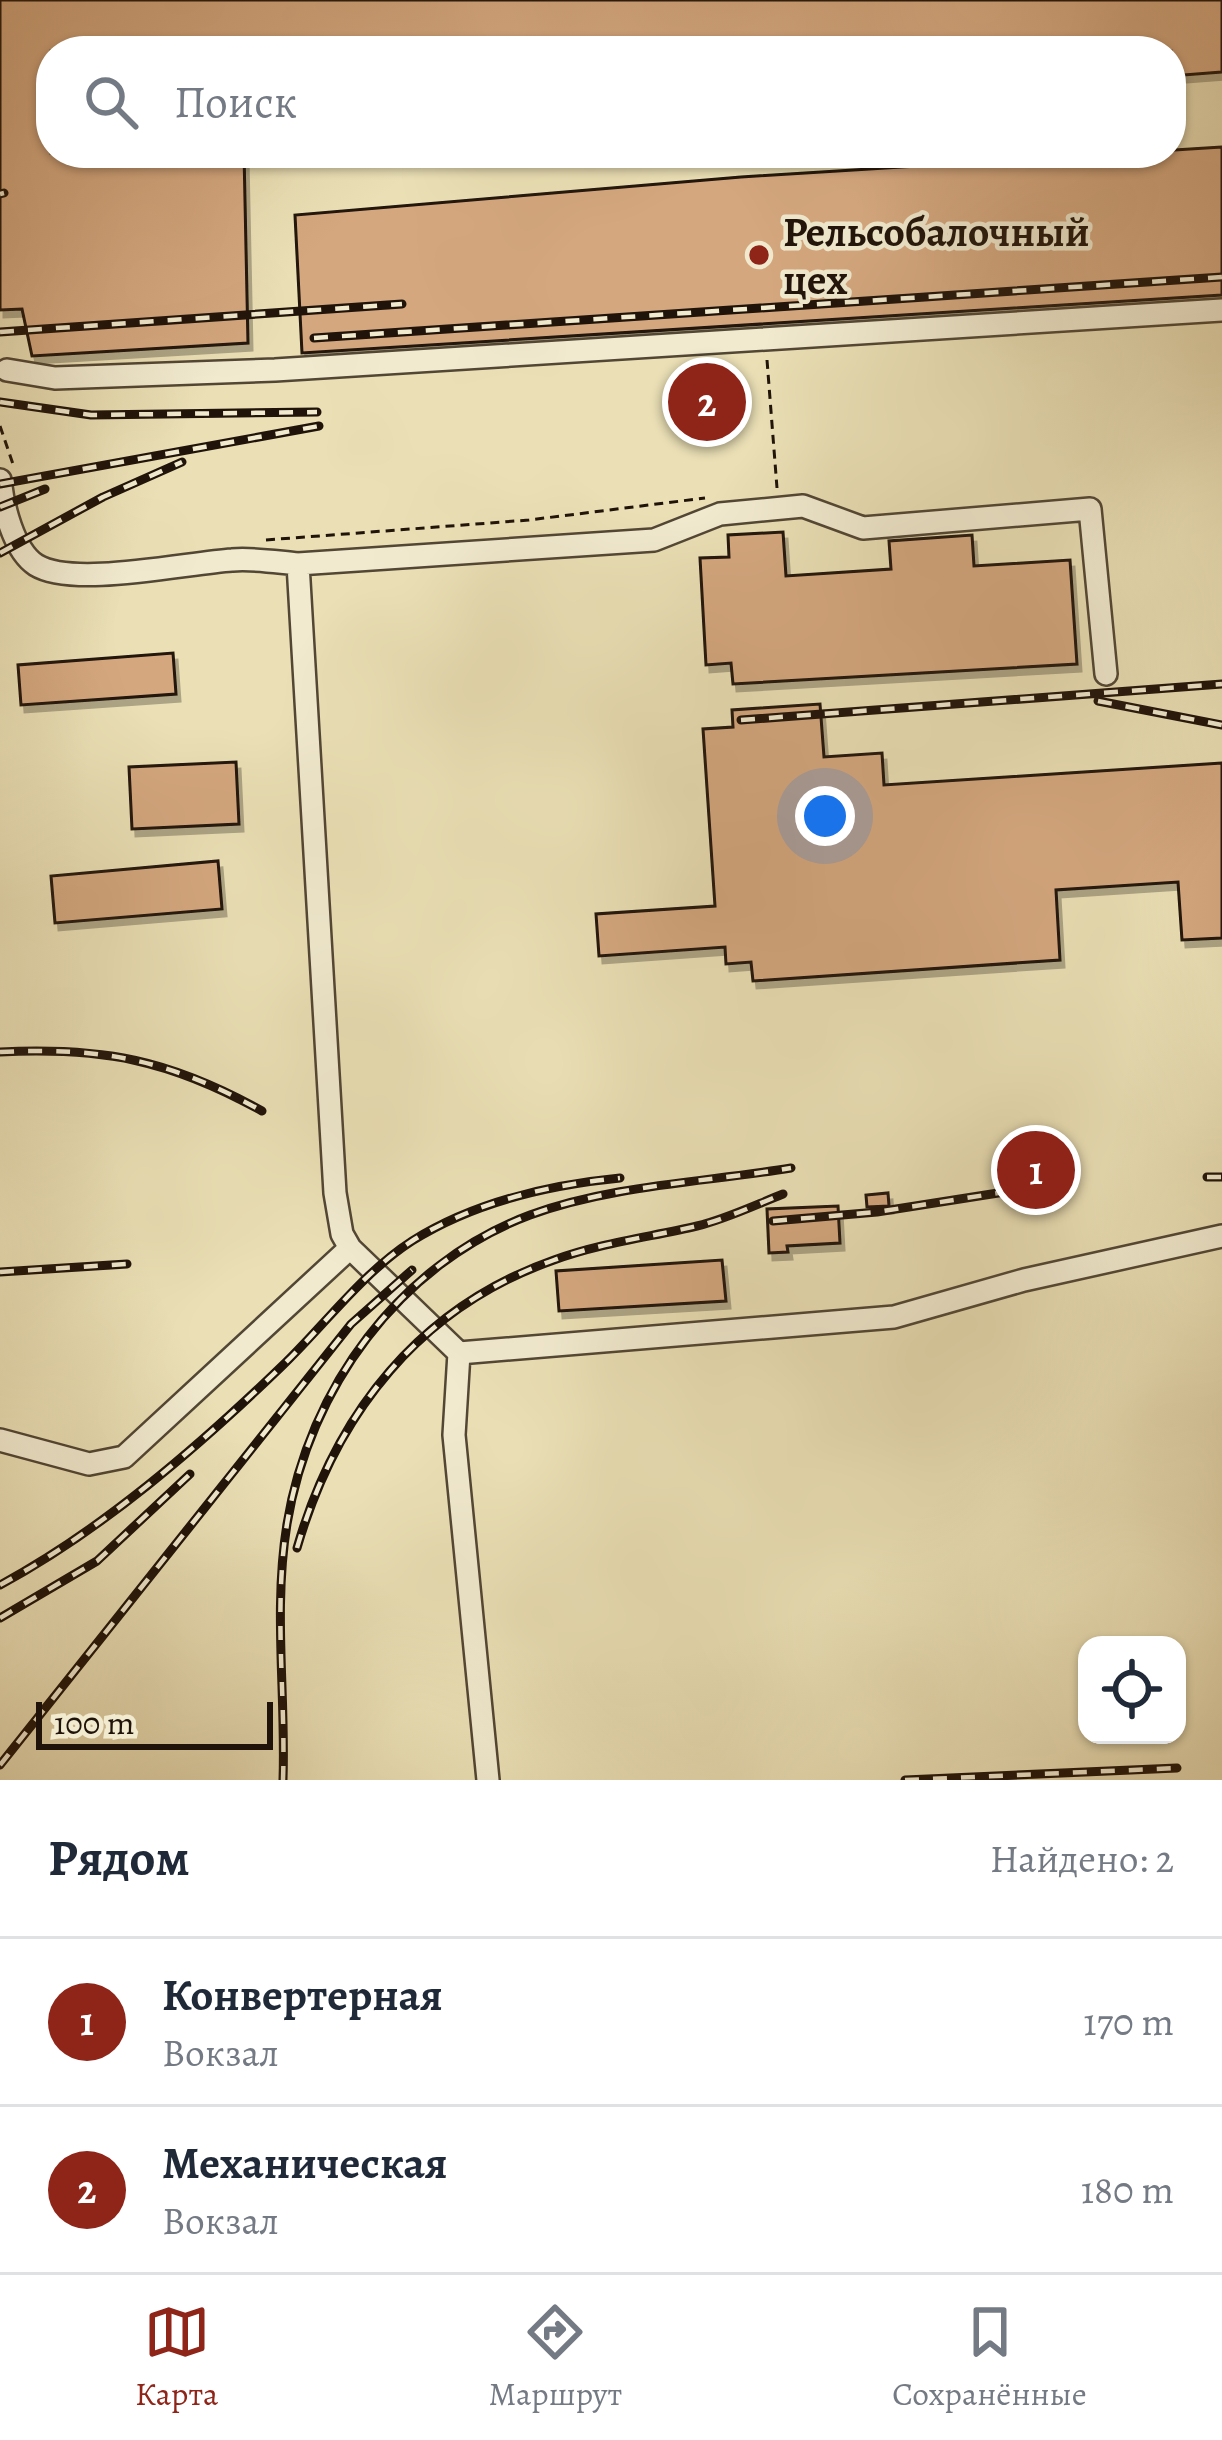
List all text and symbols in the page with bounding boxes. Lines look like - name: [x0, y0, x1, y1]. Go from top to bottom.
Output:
- search box: [36, 36, 1186, 168]
- icon: search: [78, 69, 144, 135]
- text: Поиск: [174, 71, 297, 133]
- place label: Рельсобалочный цех: [783, 203, 1090, 308]
- marker: Рельсобалочный цех: [746, 242, 772, 268]
- pin: 2: [668, 357, 746, 447]
- your location: [795, 786, 855, 846]
- pin: 1: [997, 1125, 1075, 1215]
- map controls: [1078, 1636, 1186, 1744]
- button: locate: [1078, 1636, 1186, 1744]
- scale bar: [36, 1696, 273, 1749]
- text: 100 m: [54, 1700, 134, 1745]
- text: Рядом: [48, 1823, 190, 1893]
- text: Найдено: 2: [990, 1832, 1174, 1885]
- text: Конвертерная: [162, 1964, 443, 2026]
- text: 1: [80, 1995, 94, 2048]
- text: 170 m: [1083, 1995, 1174, 2048]
- text: Вокзал: [162, 2026, 279, 2079]
- text: Механическая: [162, 2132, 448, 2194]
- text: 2: [78, 2163, 96, 2216]
- text: 180 m: [1081, 2163, 1174, 2216]
- text: Вокзал: [162, 2194, 279, 2247]
- tab: Карта: [135, 2299, 218, 2416]
- tab: Маршрут: [489, 2299, 622, 2416]
- tab: Сохранённые: [892, 2299, 1087, 2416]

